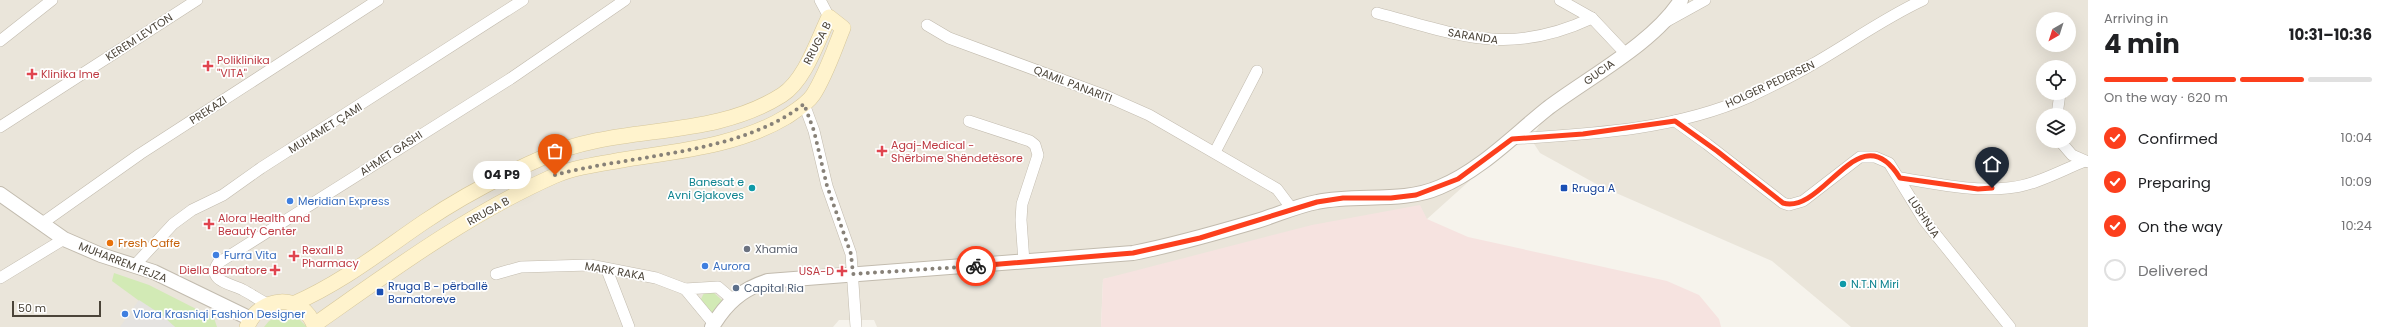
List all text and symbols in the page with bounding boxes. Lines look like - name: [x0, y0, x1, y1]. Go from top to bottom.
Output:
- street label: KEREM LEVTON: [102, 9, 176, 65]
- text: Arriving in: [2104, 9, 2168, 28]
- north arrow: [2036, 12, 2076, 52]
- map controls: [2036, 12, 2076, 148]
- street label: RRUGA B: [799, 19, 835, 67]
- street label: SARANDA: [1447, 24, 1500, 48]
- text: 10:31–10:36: [2289, 24, 2372, 45]
- text: 4 min: [2104, 26, 2180, 62]
- place label: Poliklinika "VITA": [217, 52, 270, 81]
- street label: GUCIA: [1580, 55, 1618, 89]
- street label: HOLGER PEDERSEN: [1723, 56, 1817, 112]
- marker: Poliklinika "VITA": [202, 60, 214, 72]
- button: locate: [2036, 60, 2076, 100]
- street label: QAMIL PANARITI: [1031, 62, 1115, 106]
- place label: Klinika Ime: [41, 66, 100, 82]
- marker: Klinika Ime: [26, 68, 38, 80]
- text: On the way · 620 m: [2104, 88, 2228, 107]
- street label: PREKAZI: [186, 92, 230, 128]
- street label: MUHAMET ÇAMI: [285, 99, 365, 157]
- button: layers: [2036, 108, 2076, 148]
- street label: AHMET GASHI: [357, 127, 425, 179]
- icon: check: [2104, 127, 2126, 149]
- text: Confirmed: [2138, 128, 2218, 149]
- text: 10:04: [2341, 128, 2372, 147]
- pin: [538, 134, 572, 175]
- place label: Agaj-Medical - Shërbime Shëndetësore: [891, 137, 1023, 166]
- icon: bag: [544, 140, 566, 162]
- marker: Agaj-Medical - Shërbime Shëndetësore: [876, 145, 888, 157]
- pin: [1975, 147, 2009, 188]
- icon: home: [1981, 153, 2003, 175]
- callout: 04 P9: [473, 161, 531, 189]
- text: 04 P9: [484, 165, 520, 184]
- icon: check: [2104, 171, 2126, 193]
- text: Preparing: [2138, 172, 2211, 193]
- text: 10:09: [2341, 172, 2372, 191]
- place label: Banesat e Avni Gjakoves: [668, 174, 744, 203]
- place label: Rruga A: [1572, 180, 1616, 196]
- marker: Banesat e Avni Gjakoves: [747, 183, 757, 193]
- marker: Rruga A: [1559, 183, 1569, 193]
- place label: Meridian Express: [298, 193, 390, 209]
- street label: RRUGA B: [464, 193, 512, 229]
- street label: LUSHNJA: [1904, 193, 1944, 242]
- marker: Meridian Express: [285, 196, 295, 206]
- place label: Alora Health and Beauty Center: [218, 210, 310, 239]
- icon: check: [2104, 215, 2126, 237]
- text: On the way: [2138, 216, 2223, 237]
- text: 10:24: [2341, 216, 2372, 235]
- marker: Alora Health and Beauty Center: [203, 218, 215, 230]
- place label: Fresh Caffe: [118, 235, 180, 251]
- street label: MUHARREM FEJZA: [76, 238, 170, 286]
- marker: Fresh Caffe: [105, 238, 115, 248]
- place label: Xhamia: [755, 241, 798, 257]
- place label: Rexall B Pharmacy: [302, 242, 359, 271]
- marker: Xhamia: [742, 244, 752, 254]
- courier: [956, 246, 996, 286]
- place label: Furra Vita: [224, 247, 277, 263]
- marker: Furra Vita: [211, 250, 221, 260]
- marker: Rexall B Pharmacy: [289, 251, 299, 261]
- icon: bike: [965, 255, 987, 277]
- street label: MARK RAKA: [583, 258, 647, 284]
- place label: Aurora: [713, 258, 750, 274]
- text: Delivered: [2138, 260, 2208, 281]
- marker: Aurora: [700, 261, 710, 271]
- place label: Diella Barnatore: [179, 262, 267, 278]
- place label: USA-D: [799, 263, 834, 279]
- marker: Diella Barnatore: [270, 265, 280, 275]
- marker: USA-D: [837, 266, 847, 276]
- place label: N.T.N Miri: [1851, 276, 1899, 292]
- place label: Rruga B - përballë Barnatoreve: [388, 278, 488, 307]
- marker: N.T.N Miri: [1838, 279, 1848, 289]
- place label: Capital Ria: [744, 280, 804, 296]
- marker: Capital Ria: [731, 283, 741, 293]
- marker: Rruga B - përballë Barnatoreve: [375, 287, 385, 297]
- scale bar: [12, 299, 101, 318]
- text: 50 m: [18, 300, 46, 316]
- place label: Vlora Krasniqi Fashion Designer: [133, 306, 305, 322]
- marker: Vlora Krasniqi Fashion Designer: [120, 309, 130, 319]

